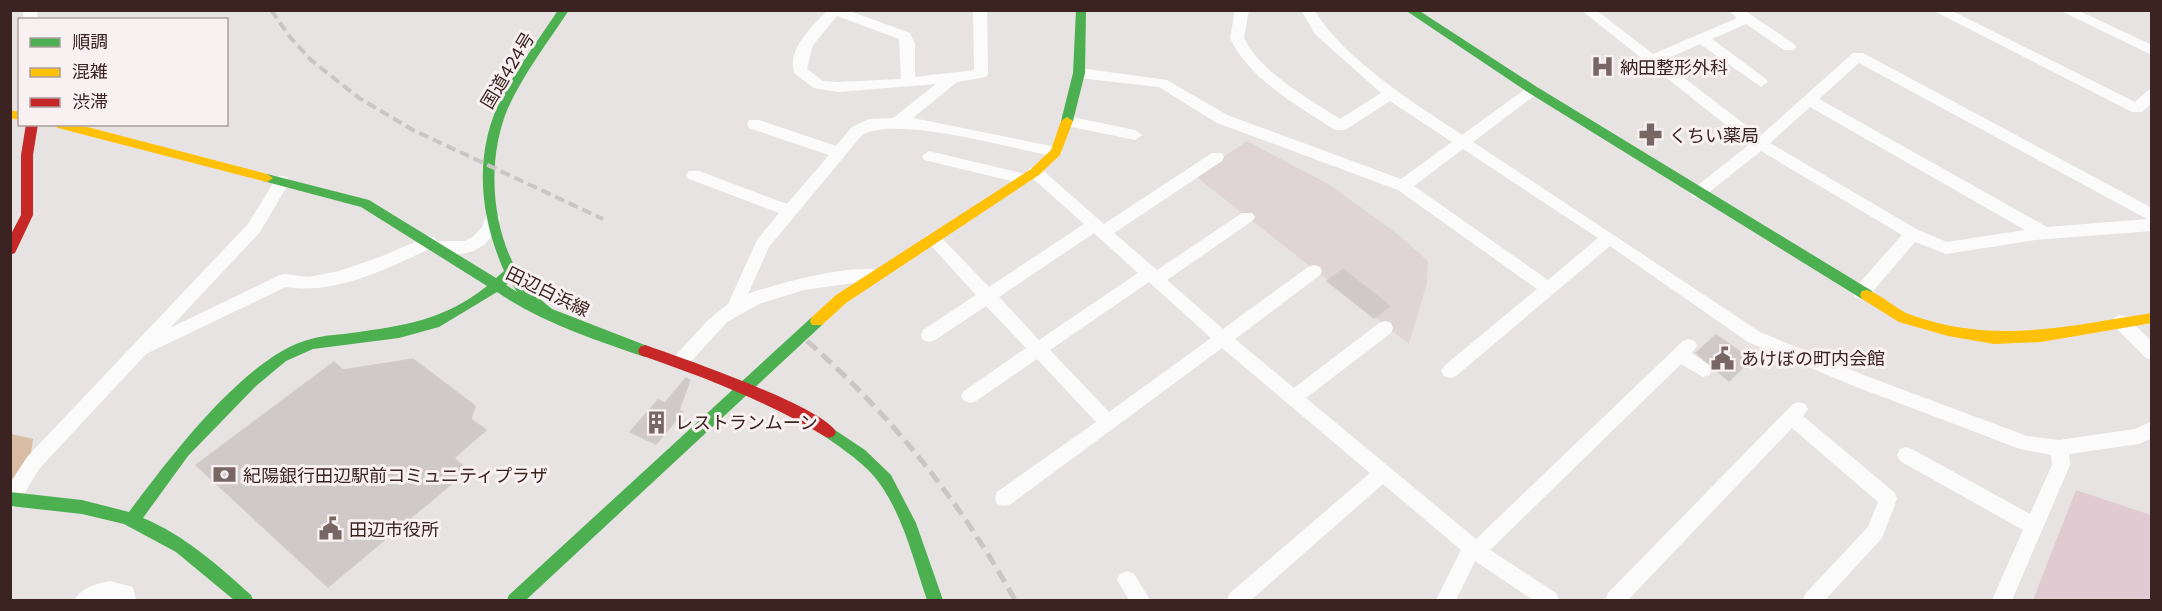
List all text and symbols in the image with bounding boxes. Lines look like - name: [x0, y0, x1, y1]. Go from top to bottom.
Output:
- legend: [18, 18, 228, 126]
- street label: 国道424号: [476, 28, 538, 112]
- text: 順調: [72, 30, 108, 52]
- hospital icon: 納田整形外科: [1589, 54, 1615, 80]
- place label: 納田整形外科: [1620, 56, 1728, 78]
- text: 混雑: [72, 60, 108, 82]
- text: 渋滞: [72, 90, 108, 112]
- pharmacy icon: くちい薬局: [1638, 122, 1664, 148]
- place label: くちい薬局: [1669, 124, 1759, 146]
- street label: 田辺白浜線: [503, 261, 593, 321]
- public building icon: あけぼの町内会館: [1710, 345, 1736, 371]
- place label: あけぼの町内会館: [1741, 347, 1885, 369]
- building icon: レストランムーン: [644, 409, 670, 435]
- place label: レストランムーン: [675, 411, 818, 433]
- bank icon: 紀陽銀行田辺駅前コミュニティプラザ: [212, 462, 238, 488]
- place label: 紀陽銀行田辺駅前コミュニティプラザ: [243, 464, 548, 486]
- public building icon: 田辺市役所: [318, 516, 344, 542]
- place label: 田辺市役所: [349, 518, 439, 540]

